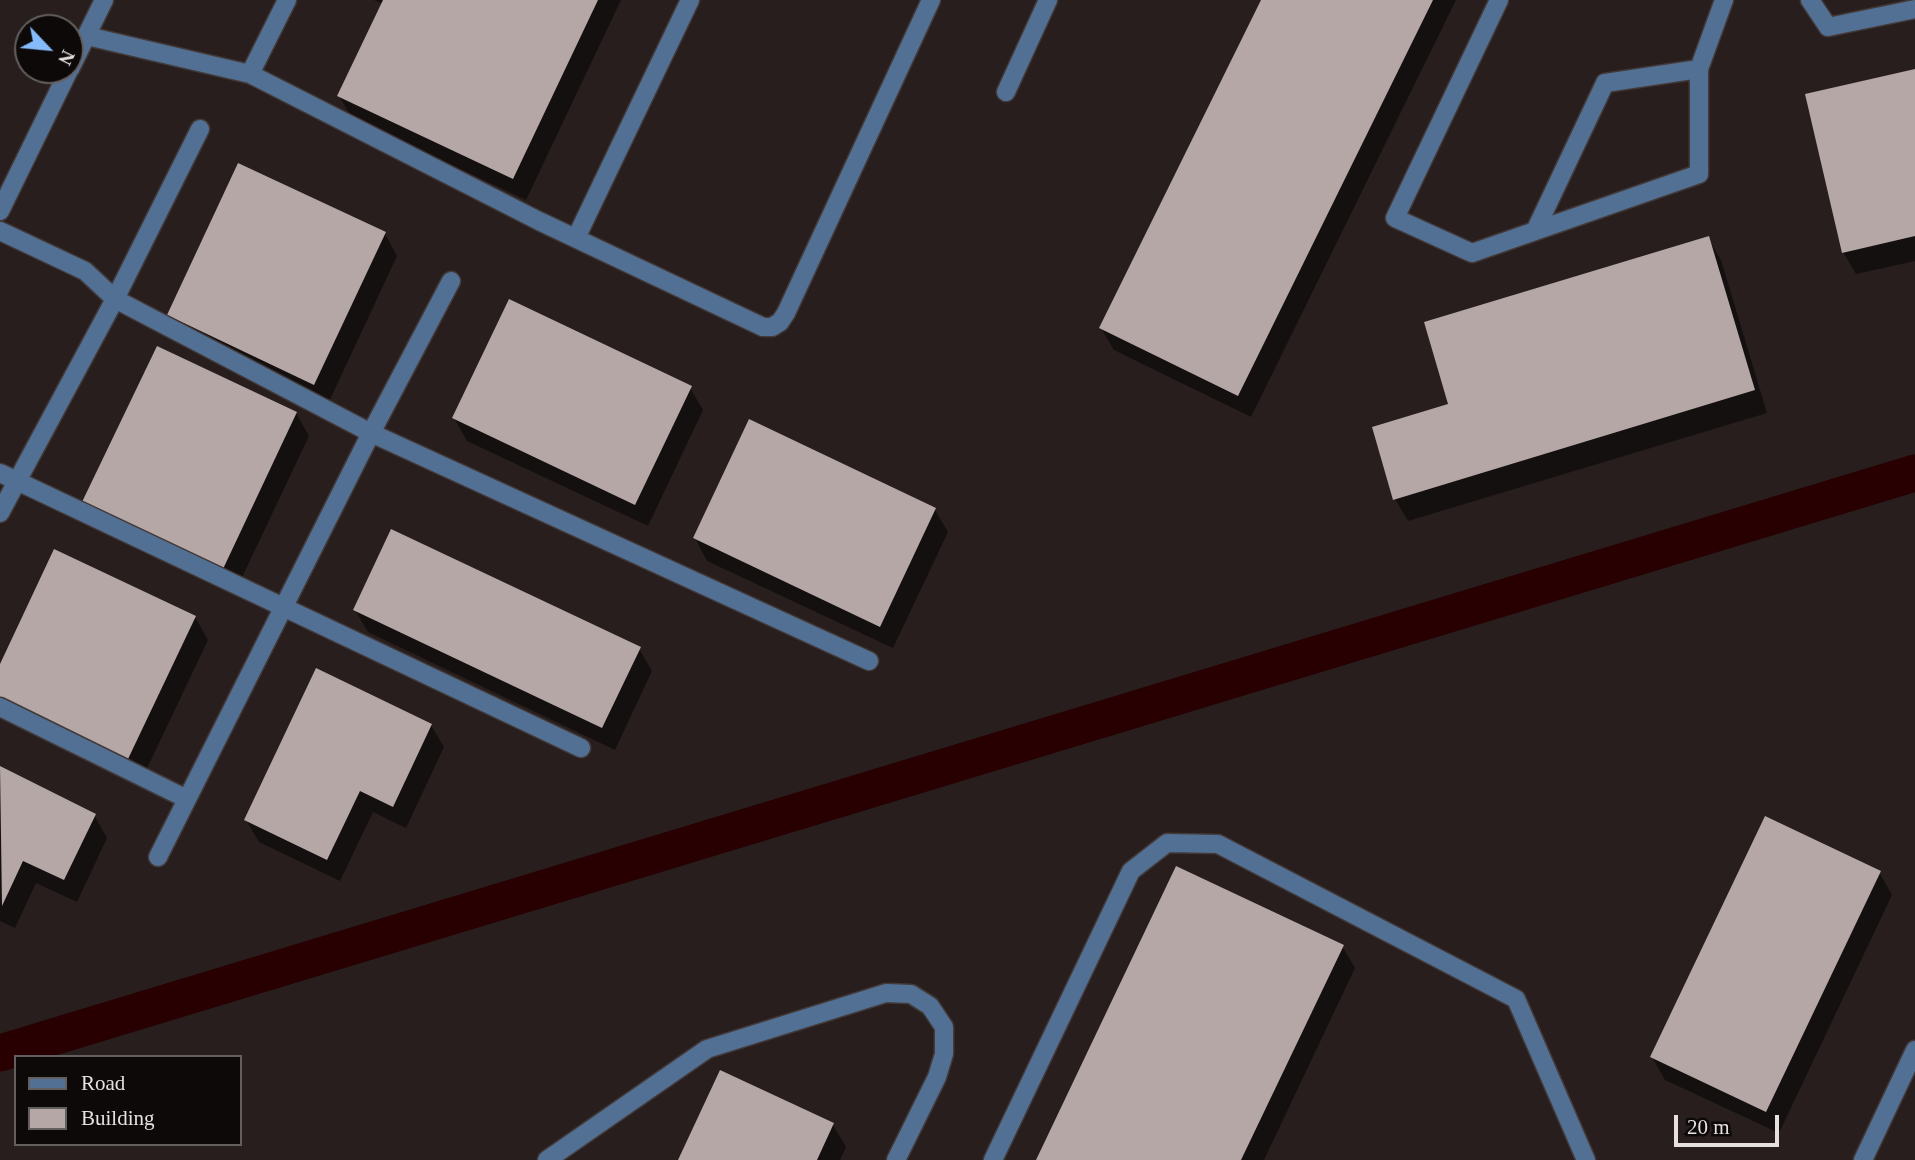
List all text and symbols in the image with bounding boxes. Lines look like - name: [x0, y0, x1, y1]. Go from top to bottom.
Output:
- north arrow: [14, 14, 84, 84]
- text: N: [54, 47, 79, 68]
- legend: [14, 1055, 242, 1146]
- text: Road: [81, 1071, 125, 1095]
- scale bar: [1677, 1100, 1782, 1144]
- text: Building: [81, 1106, 155, 1130]
- text: 20 m: [1687, 1115, 1730, 1139]

